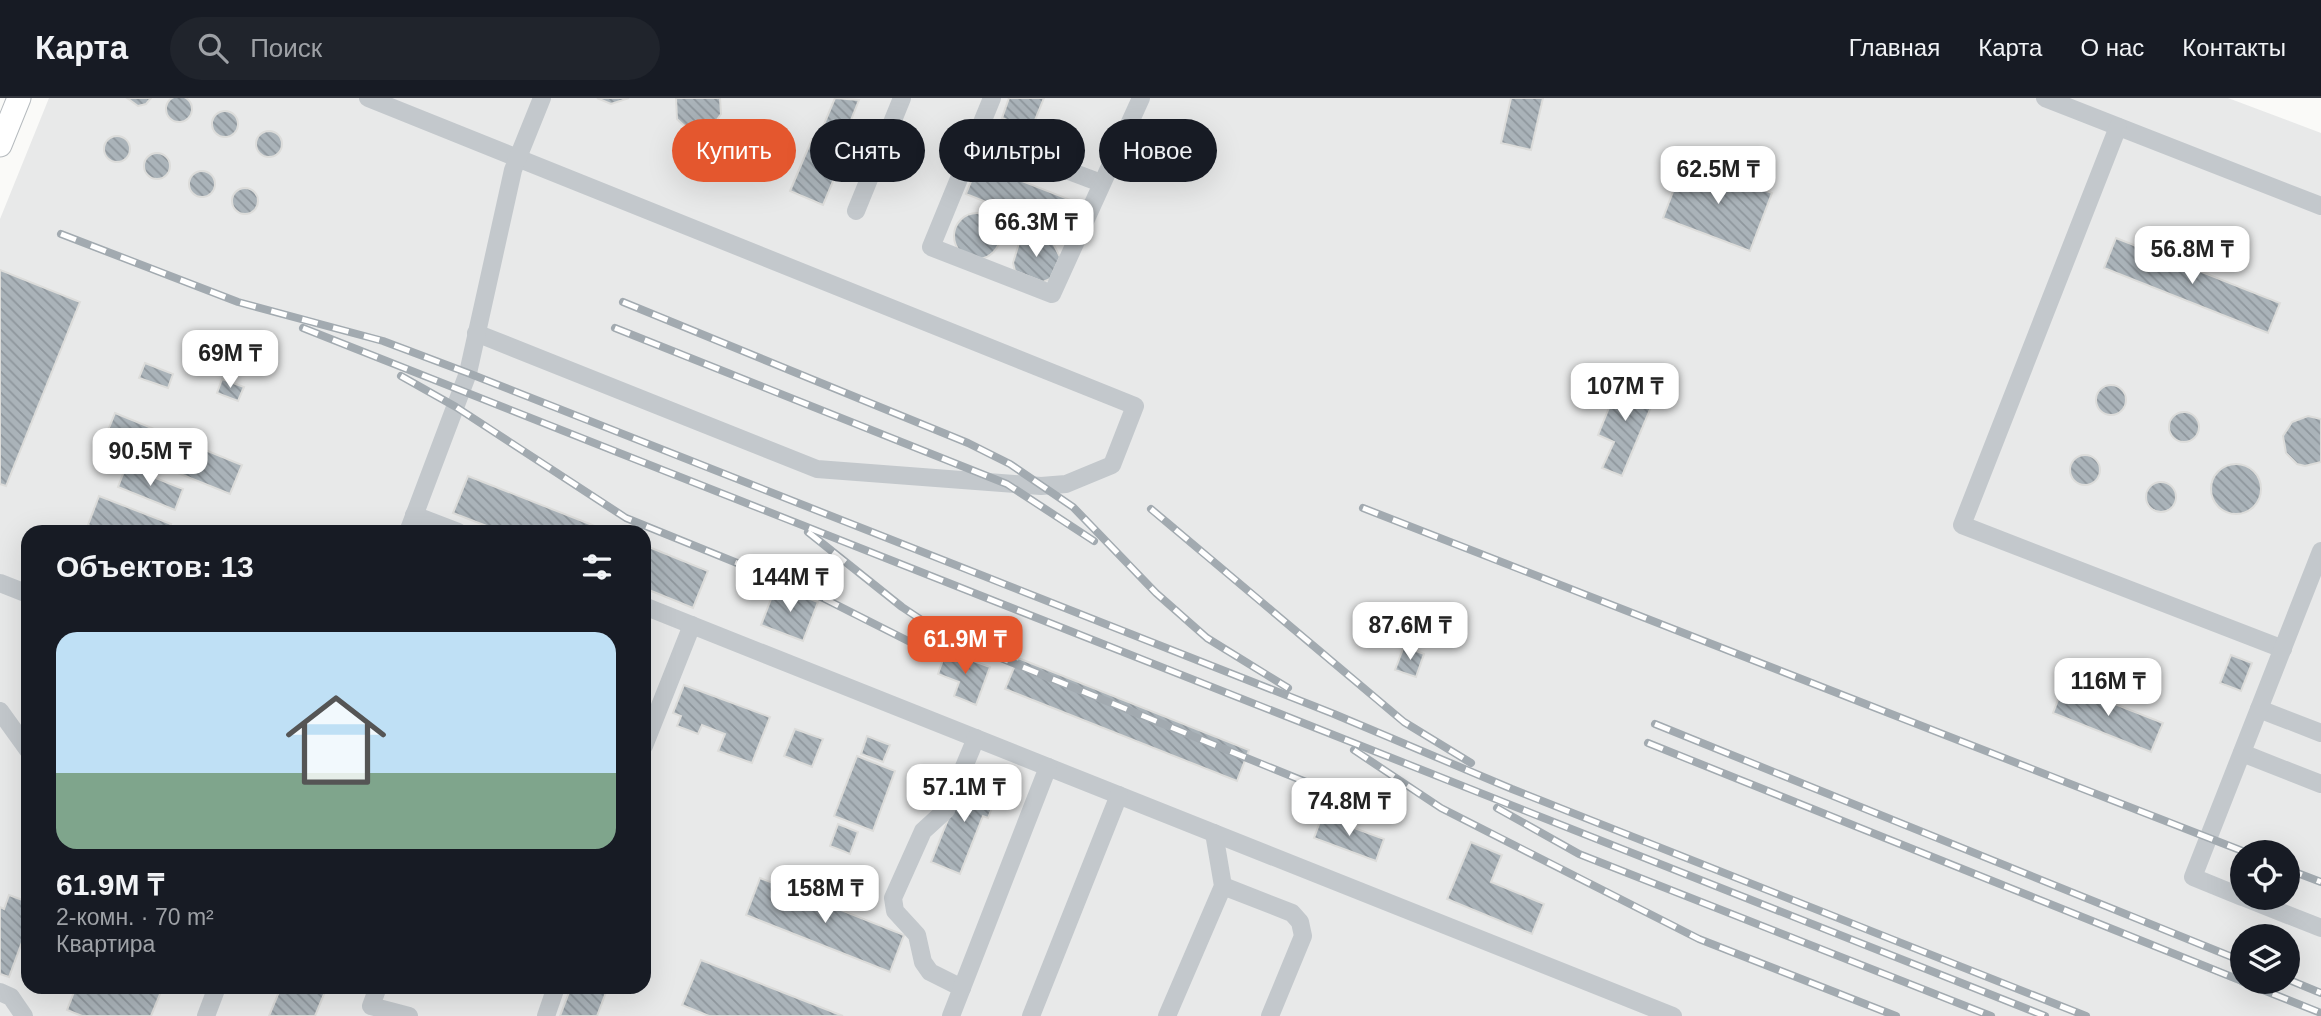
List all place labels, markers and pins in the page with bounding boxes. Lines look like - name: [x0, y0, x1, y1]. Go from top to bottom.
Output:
- pin: 62.5M ₸: [1653, 146, 1783, 206]
- pin: 66.3M ₸: [971, 200, 1101, 259]
- pin: 56.8M ₸: [2127, 226, 2257, 286]
- pin: 69M ₸: [181, 330, 279, 390]
- pin: 107M ₸: [1568, 364, 1682, 423]
- pin: 90.5M ₸: [85, 428, 215, 488]
- pin: 144M ₸: [733, 554, 847, 614]
- pin: 87.6M ₸: [1345, 602, 1475, 662]
- pin: 61.9M ₸: [900, 616, 1030, 676]
- pin: 116M ₸: [2051, 658, 2165, 718]
- pin: 57.1M ₸: [899, 764, 1029, 824]
- pin: 74.8M ₸: [1284, 778, 1414, 838]
- pin: 158M ₸: [768, 866, 882, 925]

